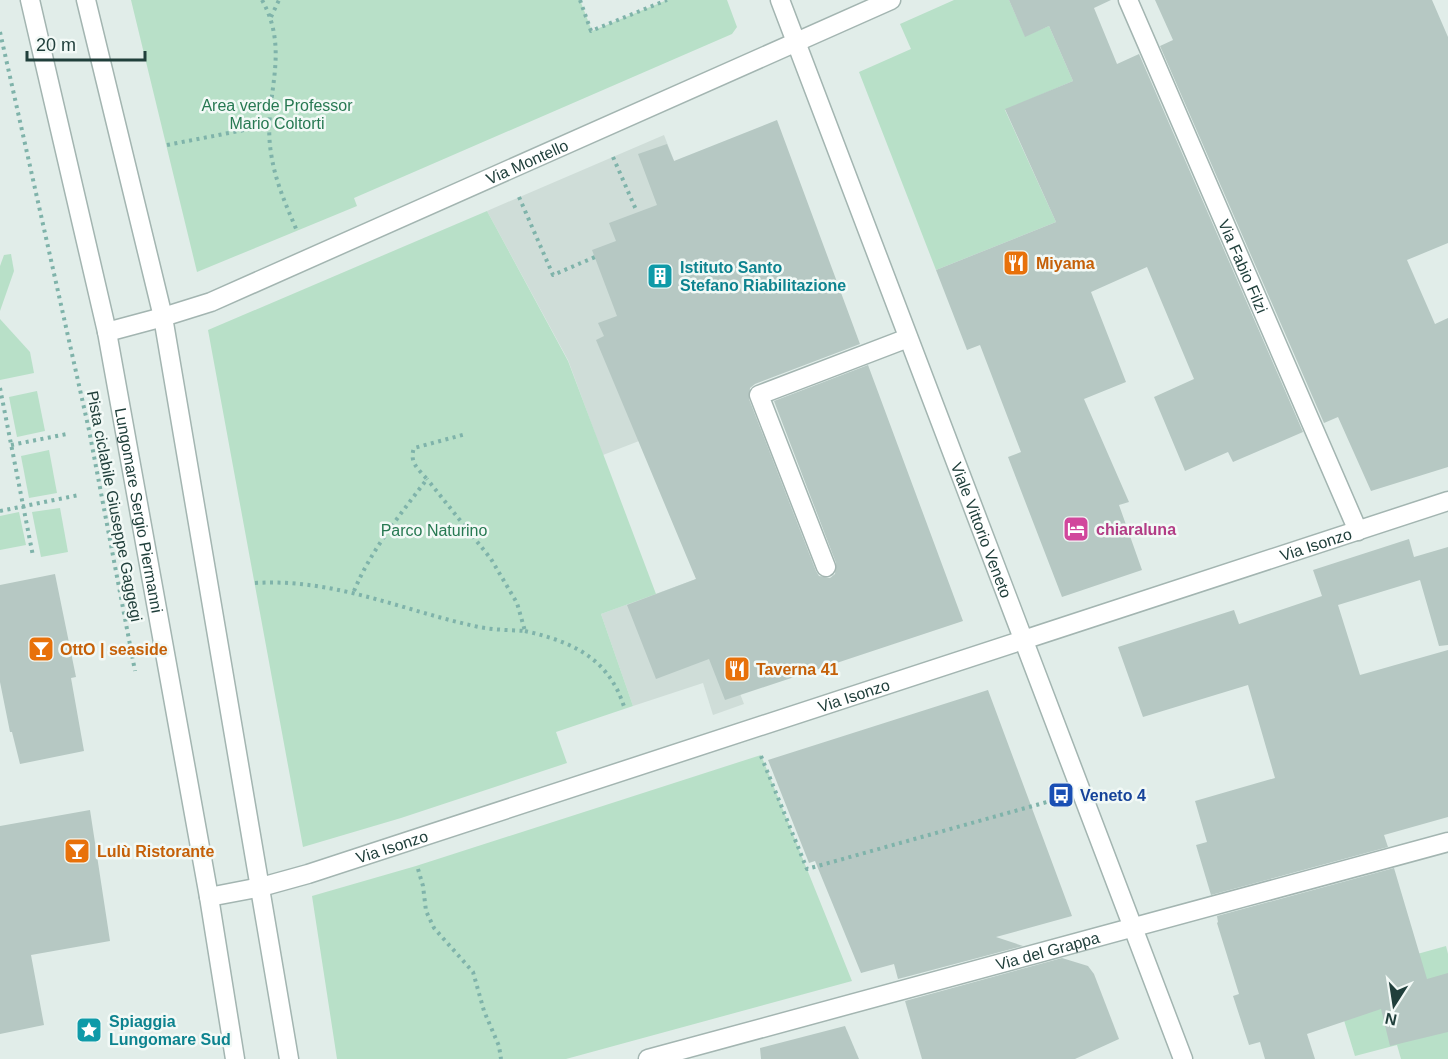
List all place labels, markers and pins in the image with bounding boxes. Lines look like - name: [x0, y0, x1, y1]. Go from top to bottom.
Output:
- restaurant icon: Miyama: [1001, 248, 1031, 278]
- place label: Miyama: [1036, 255, 1095, 272]
- place label: Istituto Santo Stefano Riabilitazione: [680, 259, 846, 294]
- building icon: Istituto Santo Stefano Riabilitazione: [645, 261, 675, 291]
- hotel icon: chiaraluna: [1061, 514, 1091, 544]
- place label: chiaraluna: [1096, 521, 1176, 538]
- bar icon: OttO | seaside: [26, 634, 56, 664]
- place label: OttO | seaside: [60, 641, 168, 658]
- restaurant icon: Taverna 41: [722, 654, 752, 684]
- place label: Taverna 41: [756, 661, 839, 678]
- bus stop icon: Veneto 4: [1046, 780, 1076, 810]
- place label: Veneto 4: [1080, 787, 1146, 804]
- bar icon: Lulù Ristorante: [62, 836, 92, 866]
- place label: Lulù Ristorante: [97, 843, 214, 860]
- place label: Spiaggia Lungomare Sud: [109, 1013, 231, 1048]
- place icon: Spiaggia Lungomare Sud: [74, 1015, 104, 1045]

